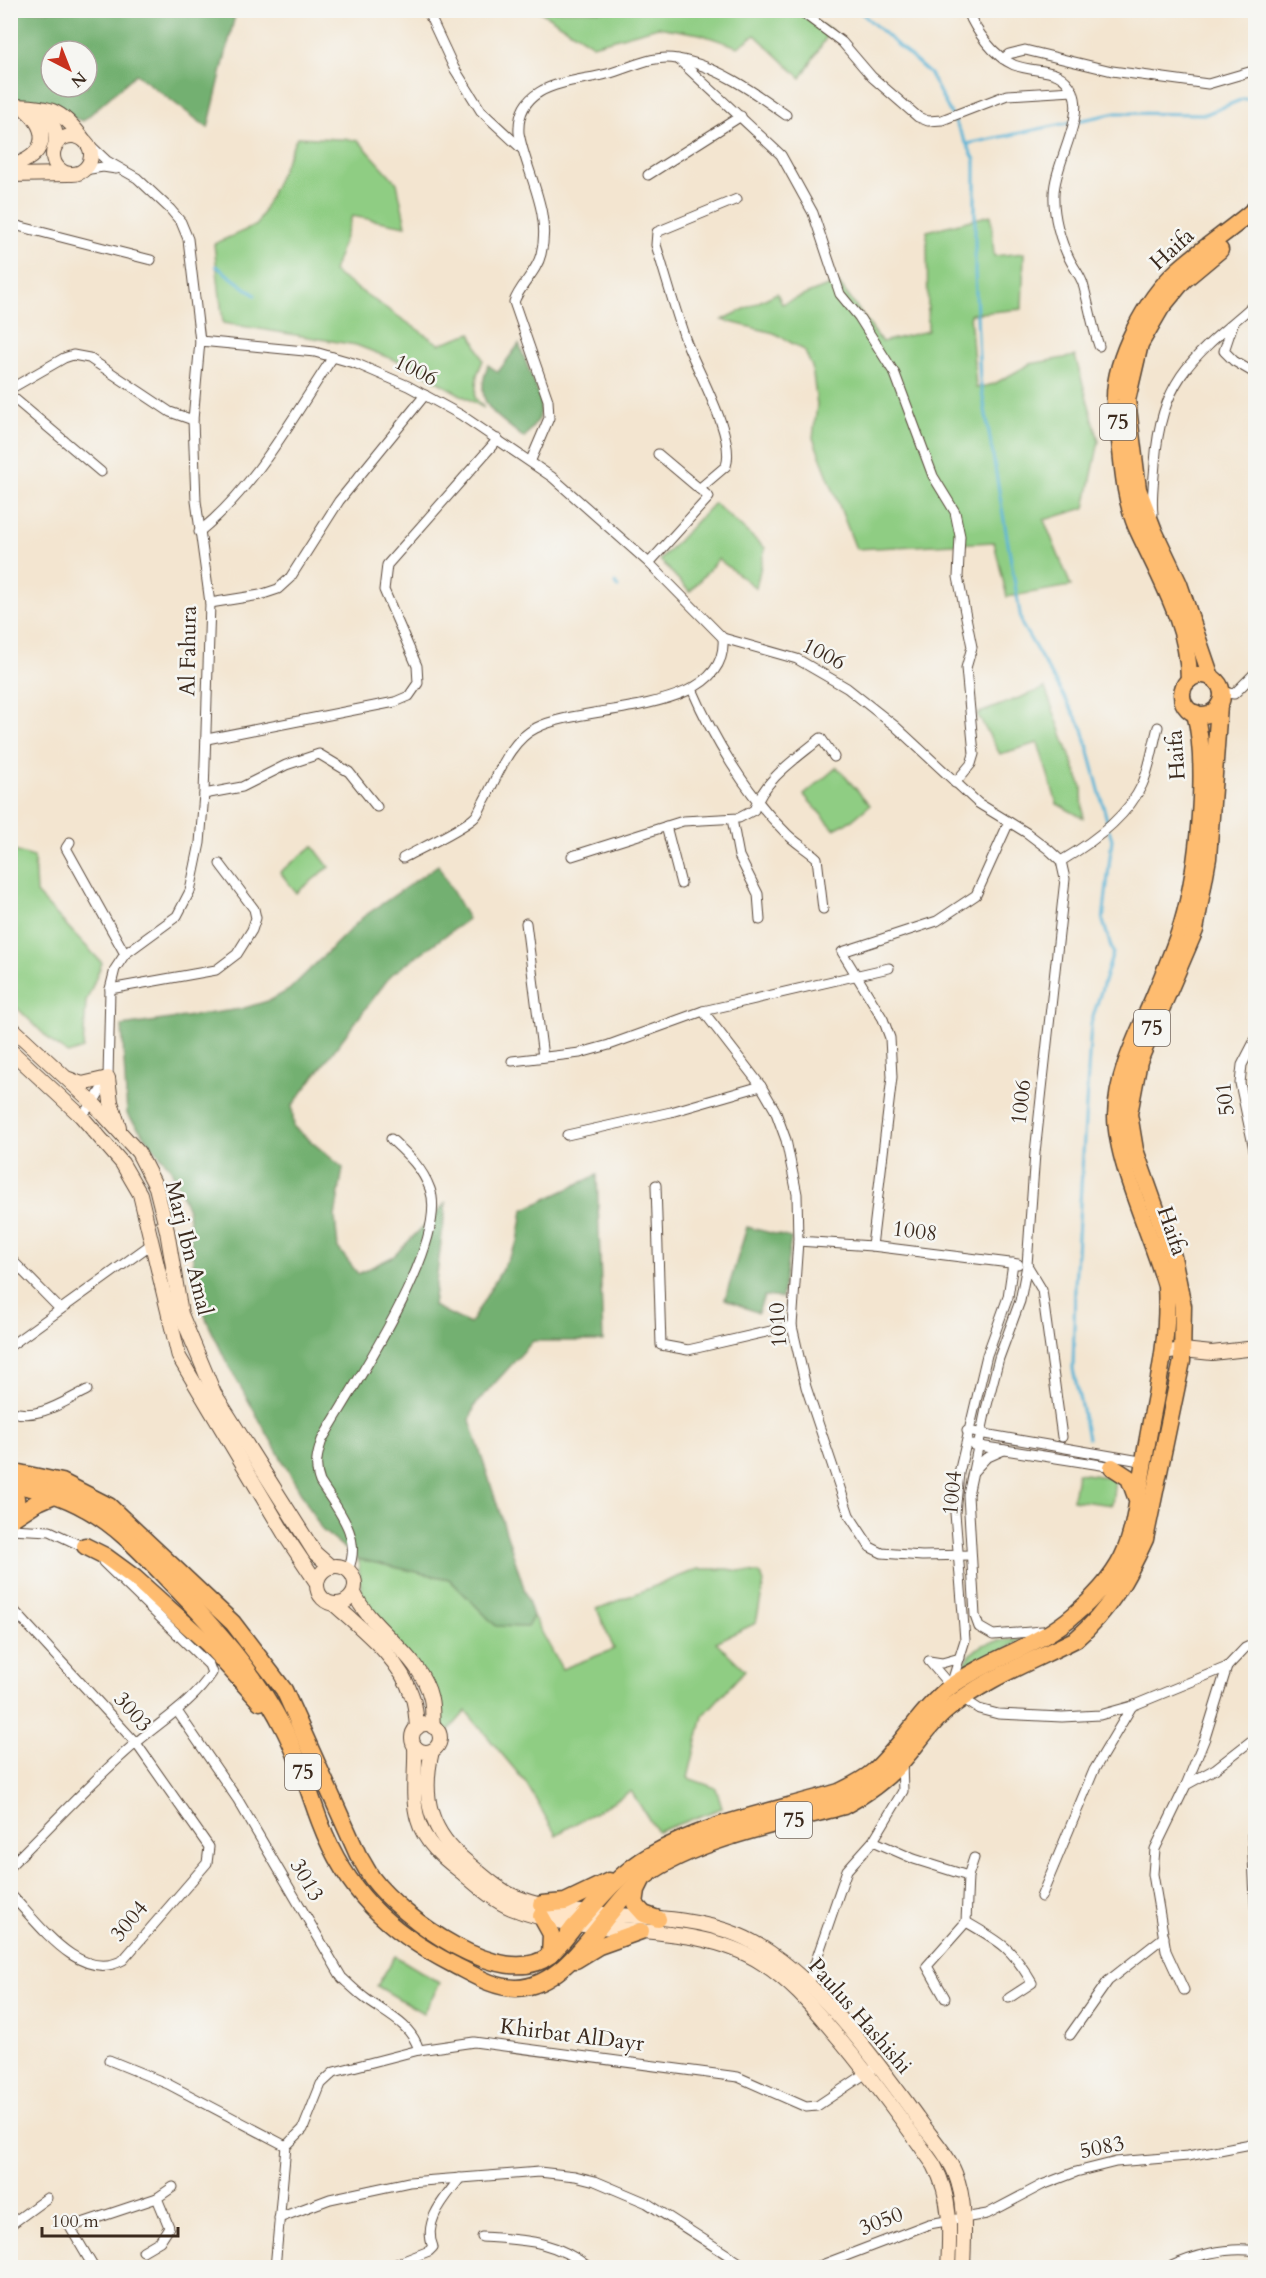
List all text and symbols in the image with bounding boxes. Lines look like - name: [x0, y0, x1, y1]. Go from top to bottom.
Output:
- north arrow: [39, 39, 99, 99]
- text: N: [66, 67, 91, 92]
- street label: Haifa: [1143, 221, 1201, 277]
- street label: 1006: [389, 347, 443, 393]
- road number: 75: [1100, 404, 1136, 440]
- street label: Al Fahura: [172, 605, 204, 697]
- street label: 1006: [797, 630, 851, 678]
- street label: Haifa: [1159, 728, 1193, 781]
- road number: 75: [1134, 1010, 1170, 1046]
- street label: 1006: [1004, 1078, 1038, 1126]
- street label: 501: [1208, 1081, 1242, 1117]
- street label: Marj Ibn Amal: [158, 1178, 220, 1319]
- street label: Haifa: [1150, 1202, 1195, 1260]
- street label: 1008: [891, 1213, 939, 1249]
- street label: 1010: [761, 1301, 795, 1349]
- street label: 1004: [935, 1469, 969, 1517]
- street label: 3003: [107, 1685, 159, 1739]
- road number: 75: [285, 1754, 321, 1790]
- road number: 75: [776, 1802, 812, 1838]
- street label: 3013: [283, 1853, 331, 1907]
- street label: 3004: [103, 1894, 155, 1948]
- street label: Paulus Hashishi: [801, 1952, 919, 2080]
- street label: Khirbat AlDayr: [498, 2011, 647, 2059]
- street label: 5083: [1077, 2128, 1127, 2166]
- street label: 3050: [855, 2199, 907, 2243]
- scale bar: [42, 2200, 178, 2238]
- text: 100 m: [51, 2209, 99, 2234]

